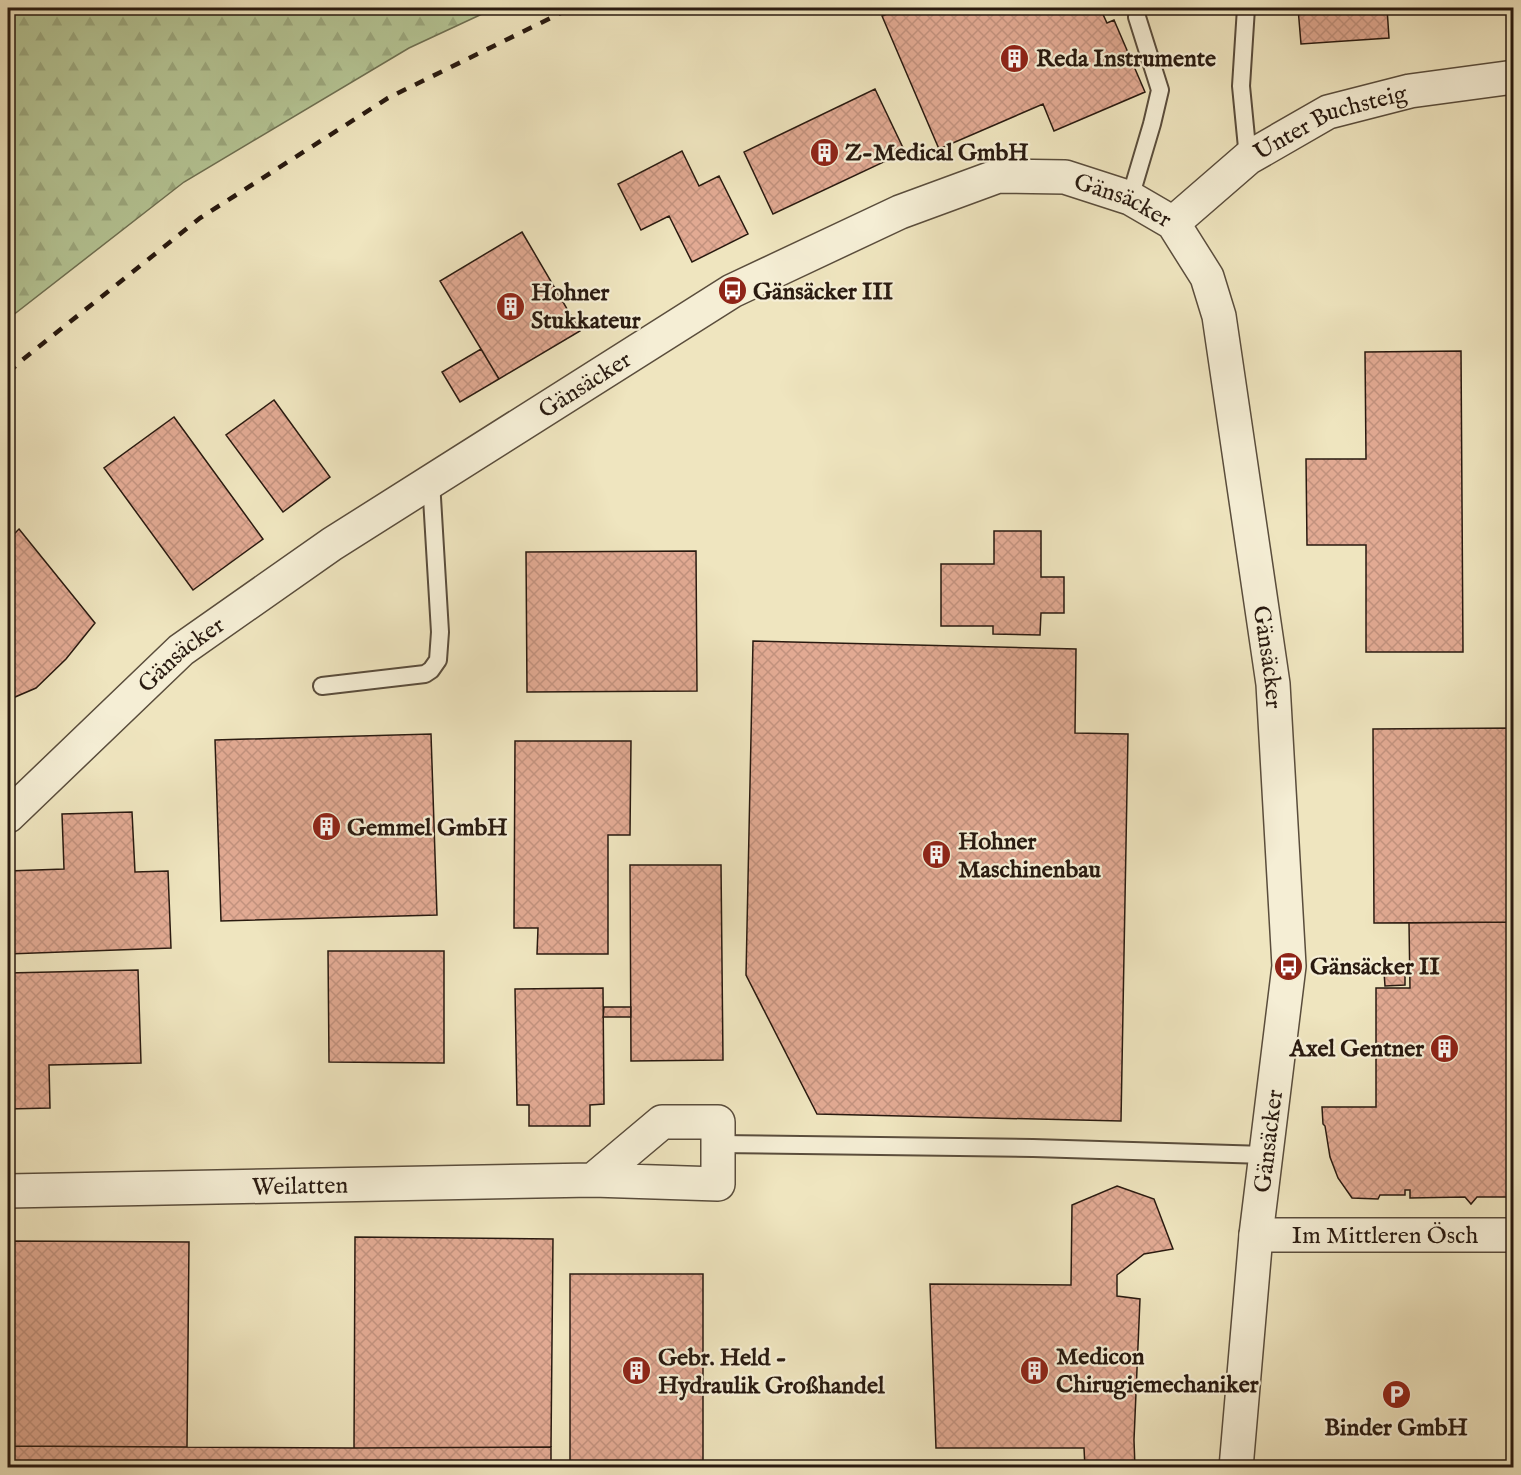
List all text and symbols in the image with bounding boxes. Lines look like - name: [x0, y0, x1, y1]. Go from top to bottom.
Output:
- building icon: Reda Instrumente: [999, 42, 1031, 74]
- place label: Reda Instrumente: [1036, 44, 1216, 75]
- street label: Unter Buchsteig: [1248, 78, 1411, 168]
- building icon: Z-Medical GmbH: [808, 136, 840, 168]
- place label: Z-Medical GmbH: [845, 138, 1029, 169]
- street label: Gänsäcker: [1070, 167, 1177, 236]
- bus stop icon: Gänsäcker III: [716, 275, 748, 307]
- place label: Gänsäcker III: [753, 277, 894, 308]
- place label: Hohner Stukkateur: [531, 278, 641, 337]
- building icon: Hohner Stukkateur: [494, 290, 526, 322]
- street label: Gänsäcker: [533, 345, 638, 426]
- street label: Gänsäcker: [1245, 604, 1288, 710]
- street label: Gänsäcker: [132, 610, 231, 700]
- building icon: Gemmel GmbH: [310, 811, 342, 843]
- place label: Gemmel GmbH: [347, 813, 508, 844]
- place label: Hohner Maschinenbau: [958, 827, 1102, 886]
- building icon: Hohner Maschinenbau: [921, 839, 953, 871]
- bus stop icon: Gänsäcker II: [1273, 950, 1305, 982]
- place label: Gänsäcker II: [1310, 952, 1440, 983]
- building icon: Axel Gentner: [1429, 1032, 1461, 1064]
- place label: Axel Gentner: [1289, 1034, 1424, 1065]
- street label: Gänsäcker: [1248, 1088, 1291, 1195]
- street label: Weilatten: [251, 1171, 349, 1203]
- street label: Im Mittleren Ösch: [1292, 1221, 1478, 1252]
- place label: Medicon Chirugiemechaniker: [1056, 1342, 1259, 1401]
- place label: Gebr. Held - Hydraulik Großhandel: [658, 1343, 885, 1402]
- building icon: Medicon Chirugiemechaniker: [1019, 1354, 1051, 1386]
- building icon: Gebr. Held - Hydraulik Großhandel: [621, 1355, 653, 1387]
- parking icon: Binder GmbH: [1380, 1378, 1412, 1410]
- place label: Binder GmbH: [1324, 1413, 1468, 1444]

